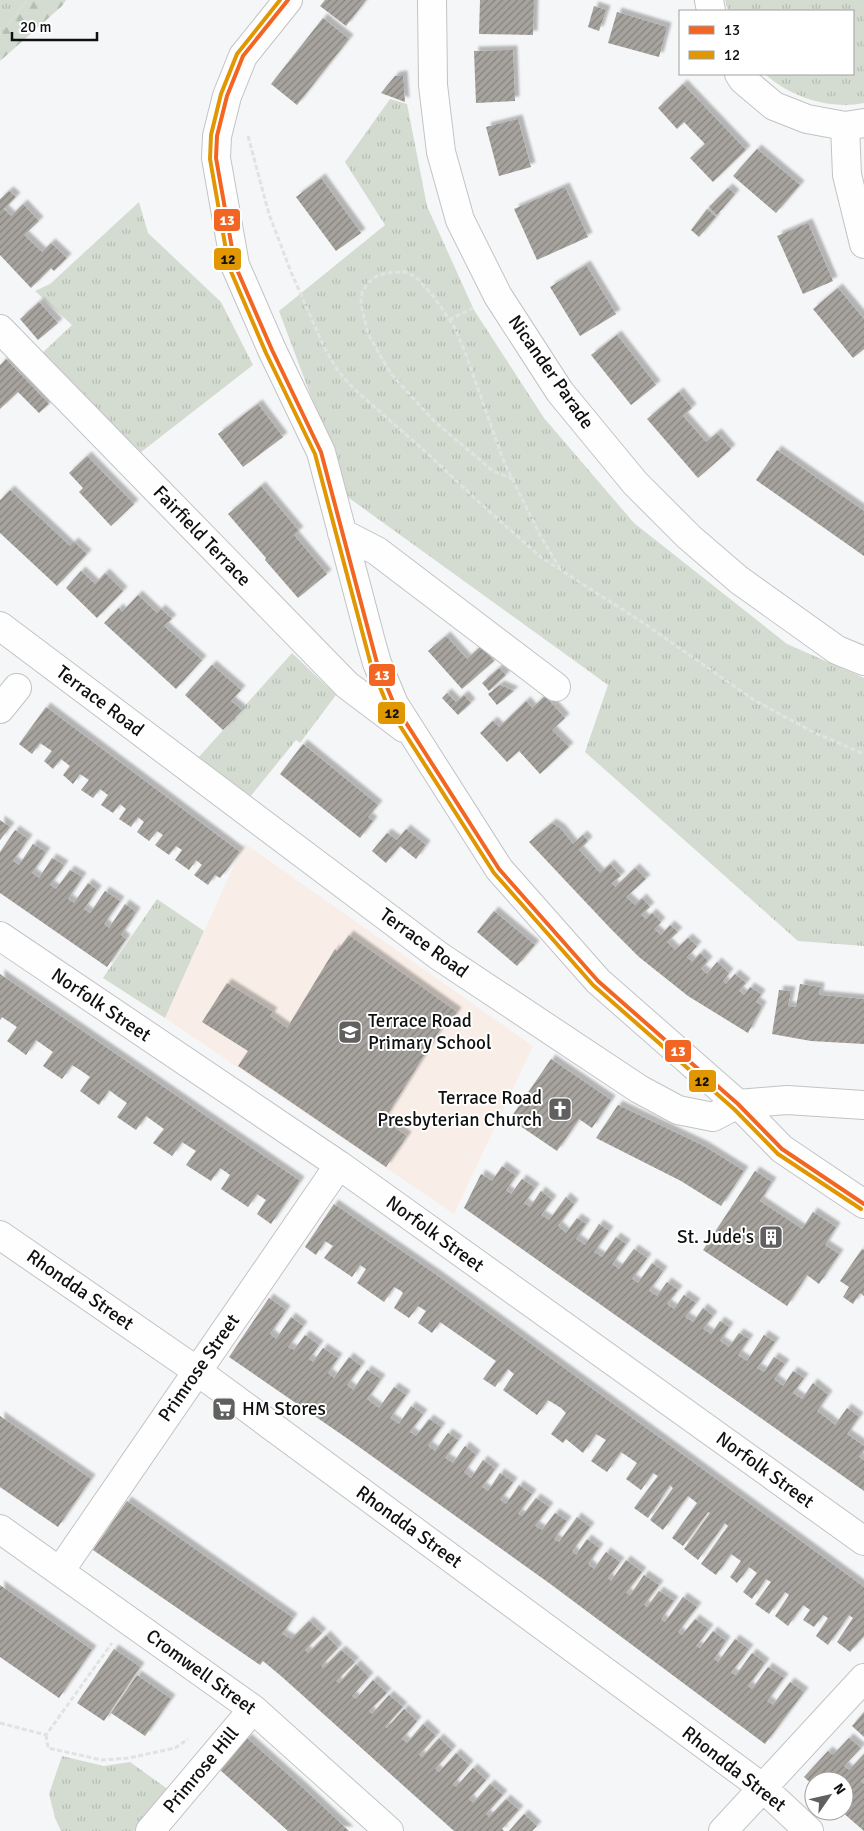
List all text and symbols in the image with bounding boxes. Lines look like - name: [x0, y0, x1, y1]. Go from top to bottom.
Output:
- scale bar: [12, 10, 98, 42]
- legend: [679, 10, 854, 75]
- text: 20 m: [20, 18, 51, 36]
- text: 13: [724, 21, 740, 39]
- text: 12: [724, 46, 740, 64]
- line badge: 13: [213, 208, 241, 232]
- text: 13: [219, 212, 235, 229]
- line badge: 12: [213, 247, 242, 271]
- text: 12: [220, 251, 236, 268]
- street label: Nicander Parade: [503, 310, 599, 434]
- street label: Fairfield Terrace: [148, 481, 256, 591]
- street label: Terrace Road: [51, 660, 149, 742]
- line badge: 13: [368, 663, 396, 687]
- text: 13: [374, 667, 390, 684]
- line badge: 12: [377, 701, 406, 725]
- text: 12: [384, 705, 400, 722]
- street label: Terrace Road: [375, 903, 473, 983]
- street label: Norfolk Street: [47, 963, 156, 1047]
- place label: Terrace Road Primary School: [368, 1009, 491, 1055]
- school or university icon: Terrace Road Primary School: [337, 1019, 363, 1045]
- line badge: 13: [664, 1039, 692, 1063]
- text: 13: [670, 1043, 686, 1060]
- line badge: 12: [688, 1069, 717, 1093]
- text: 12: [694, 1073, 710, 1090]
- place label: Terrace Road Presbyterian Church: [377, 1086, 542, 1132]
- church icon: Terrace Road Presbyterian Church: [547, 1096, 573, 1122]
- street label: Norfolk Street: [381, 1190, 489, 1278]
- building icon: St. Jude's: [758, 1224, 784, 1250]
- place label: St. Jude's: [677, 1225, 754, 1249]
- street label: Rhondda Street: [22, 1244, 139, 1336]
- street label: Primrose Street: [153, 1309, 245, 1427]
- supermarket icon: HM Stores: [211, 1396, 237, 1422]
- place label: HM Stores: [242, 1397, 326, 1421]
- street label: Norfolk Street: [711, 1426, 819, 1514]
- street label: Rhondda Street: [351, 1480, 467, 1574]
- street label: Cromwell Street: [141, 1624, 261, 1720]
- street label: Rhondda Street: [677, 1721, 791, 1817]
- street label: Primrose Hill: [158, 1722, 244, 1818]
- north arrow: [804, 1771, 854, 1821]
- text: N: [830, 1780, 849, 1798]

